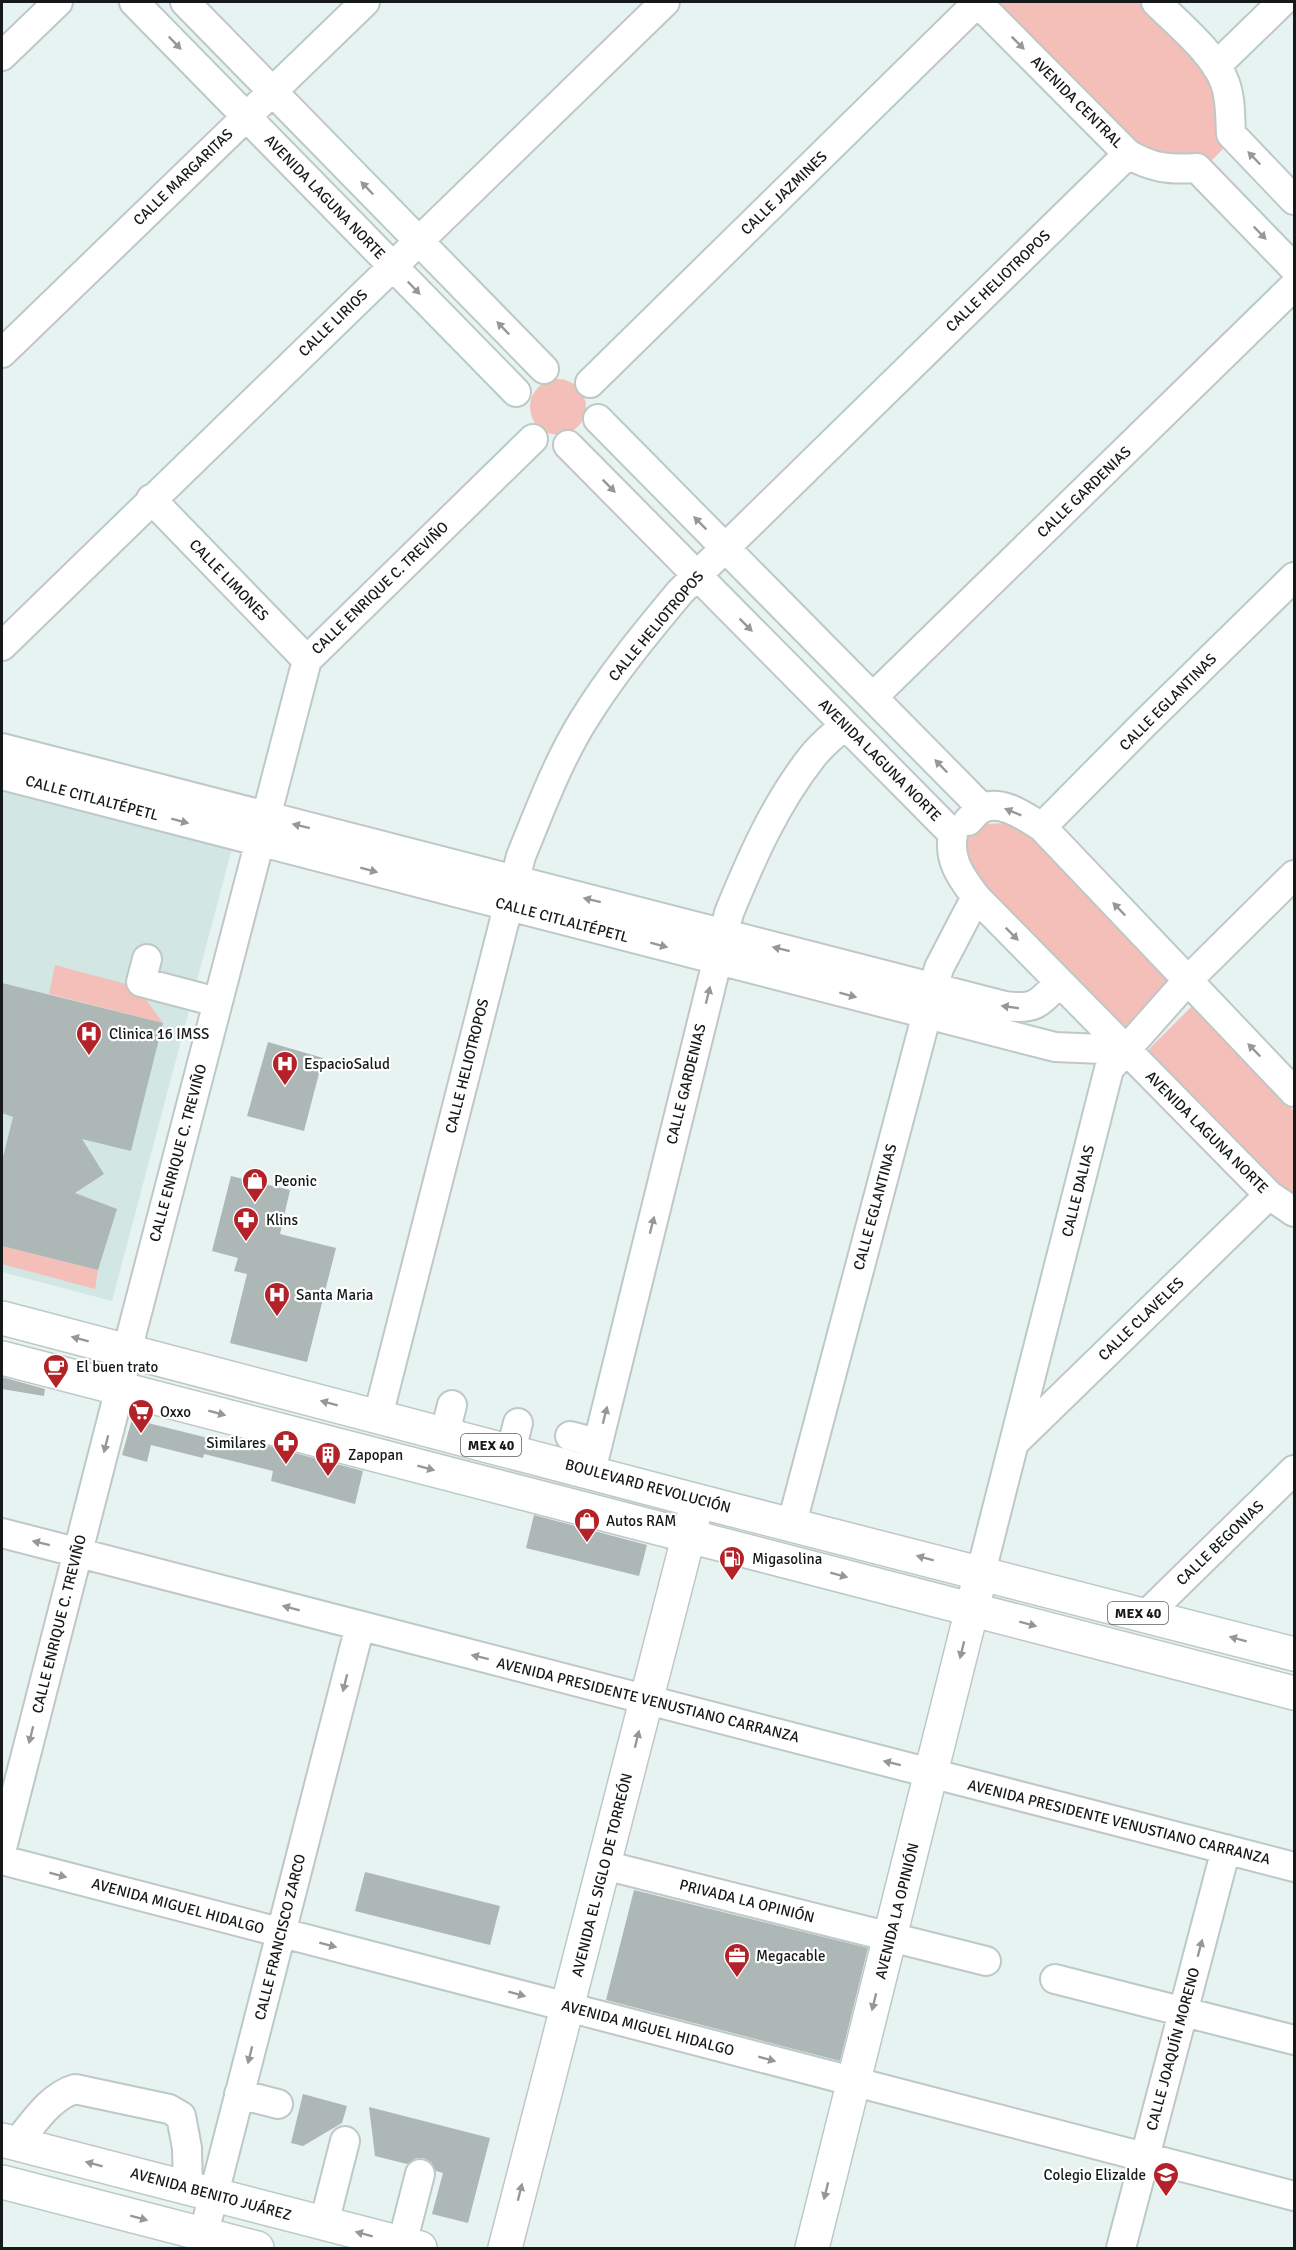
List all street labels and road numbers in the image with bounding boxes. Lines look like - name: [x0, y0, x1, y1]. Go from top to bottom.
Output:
- street label: AVENIDA CENTRAL: [1027, 52, 1127, 152]
- street label: CALLE MARGARITAS: [129, 125, 237, 229]
- street label: AVENIDA LAGUNA NORTE: [261, 131, 389, 263]
- street label: CALLE JAZMINES: [737, 147, 831, 239]
- street label: CALLE HELIOTROPOS: [942, 226, 1054, 336]
- street label: CALLE LIRIOS: [295, 286, 371, 360]
- street label: CALLE GARDENIAS: [1033, 443, 1135, 541]
- street label: CALLE ENRIQUE C. TREVIÑO: [307, 517, 452, 658]
- street label: CALLE LIMONES: [186, 535, 272, 625]
- street label: CALLE HELIOTROPOS: [605, 567, 707, 685]
- street label: CALLE EGLANTINAS: [1116, 650, 1220, 754]
- street label: AVENIDA LAGUNA NORTE: [815, 695, 945, 825]
- street label: CALLE CITLALTÉPETL: [23, 771, 161, 825]
- street label: CALLE CITLALTÉPETL: [493, 893, 631, 947]
- street label: CALLE HELIOTROPOS: [442, 997, 492, 1135]
- street label: CALLE GARDENIAS: [662, 1022, 710, 1146]
- street label: CALLE ENRIQUE C. TREVIÑO: [145, 1062, 210, 1244]
- street label: AVENIDA LAGUNA NORTE: [1142, 1067, 1272, 1197]
- street label: CALLE EGLANTINAS: [849, 1142, 901, 1272]
- street label: CALLE DALIAS: [1058, 1143, 1098, 1239]
- street label: CALLE CLAVELES: [1094, 1274, 1188, 1364]
- road number: MEX 40: [461, 1434, 521, 1456]
- street label: BOULEVARD REVOLUCIÓN: [563, 1454, 733, 1517]
- street label: CALLE BEGONIAS: [1173, 1497, 1267, 1589]
- street label: CALLE ENRIQUE C. TREVIÑO: [27, 1533, 90, 1715]
- road number: MEX 40: [1108, 1602, 1168, 1624]
- street label: AVENIDA PRESIDENTE VENUSTIANO CARRANZA: [495, 1654, 801, 1746]
- street label: AVENIDA EL SIGLO DE TORREÓN: [567, 1771, 636, 1979]
- street label: AVENIDA PRESIDENTE VENUSTIANO CARRANZA: [966, 1776, 1272, 1868]
- street label: AVENIDA LA OPINIÓN: [870, 1841, 923, 1981]
- street label: CALLE FRANCISCO ZARCO: [251, 1852, 309, 2022]
- street label: AVENIDA MIGUEL HIDALGO: [90, 1874, 266, 1938]
- street label: PRIVADA LA OPINIÓN: [678, 1875, 817, 1926]
- street label: CALLE JOAQUÍN MORENO: [1142, 1965, 1203, 2132]
- street label: AVENIDA MIGUEL HIDALGO: [560, 1996, 736, 2060]
- street label: AVENIDA BENITO JUÁREZ: [129, 2163, 294, 2224]

